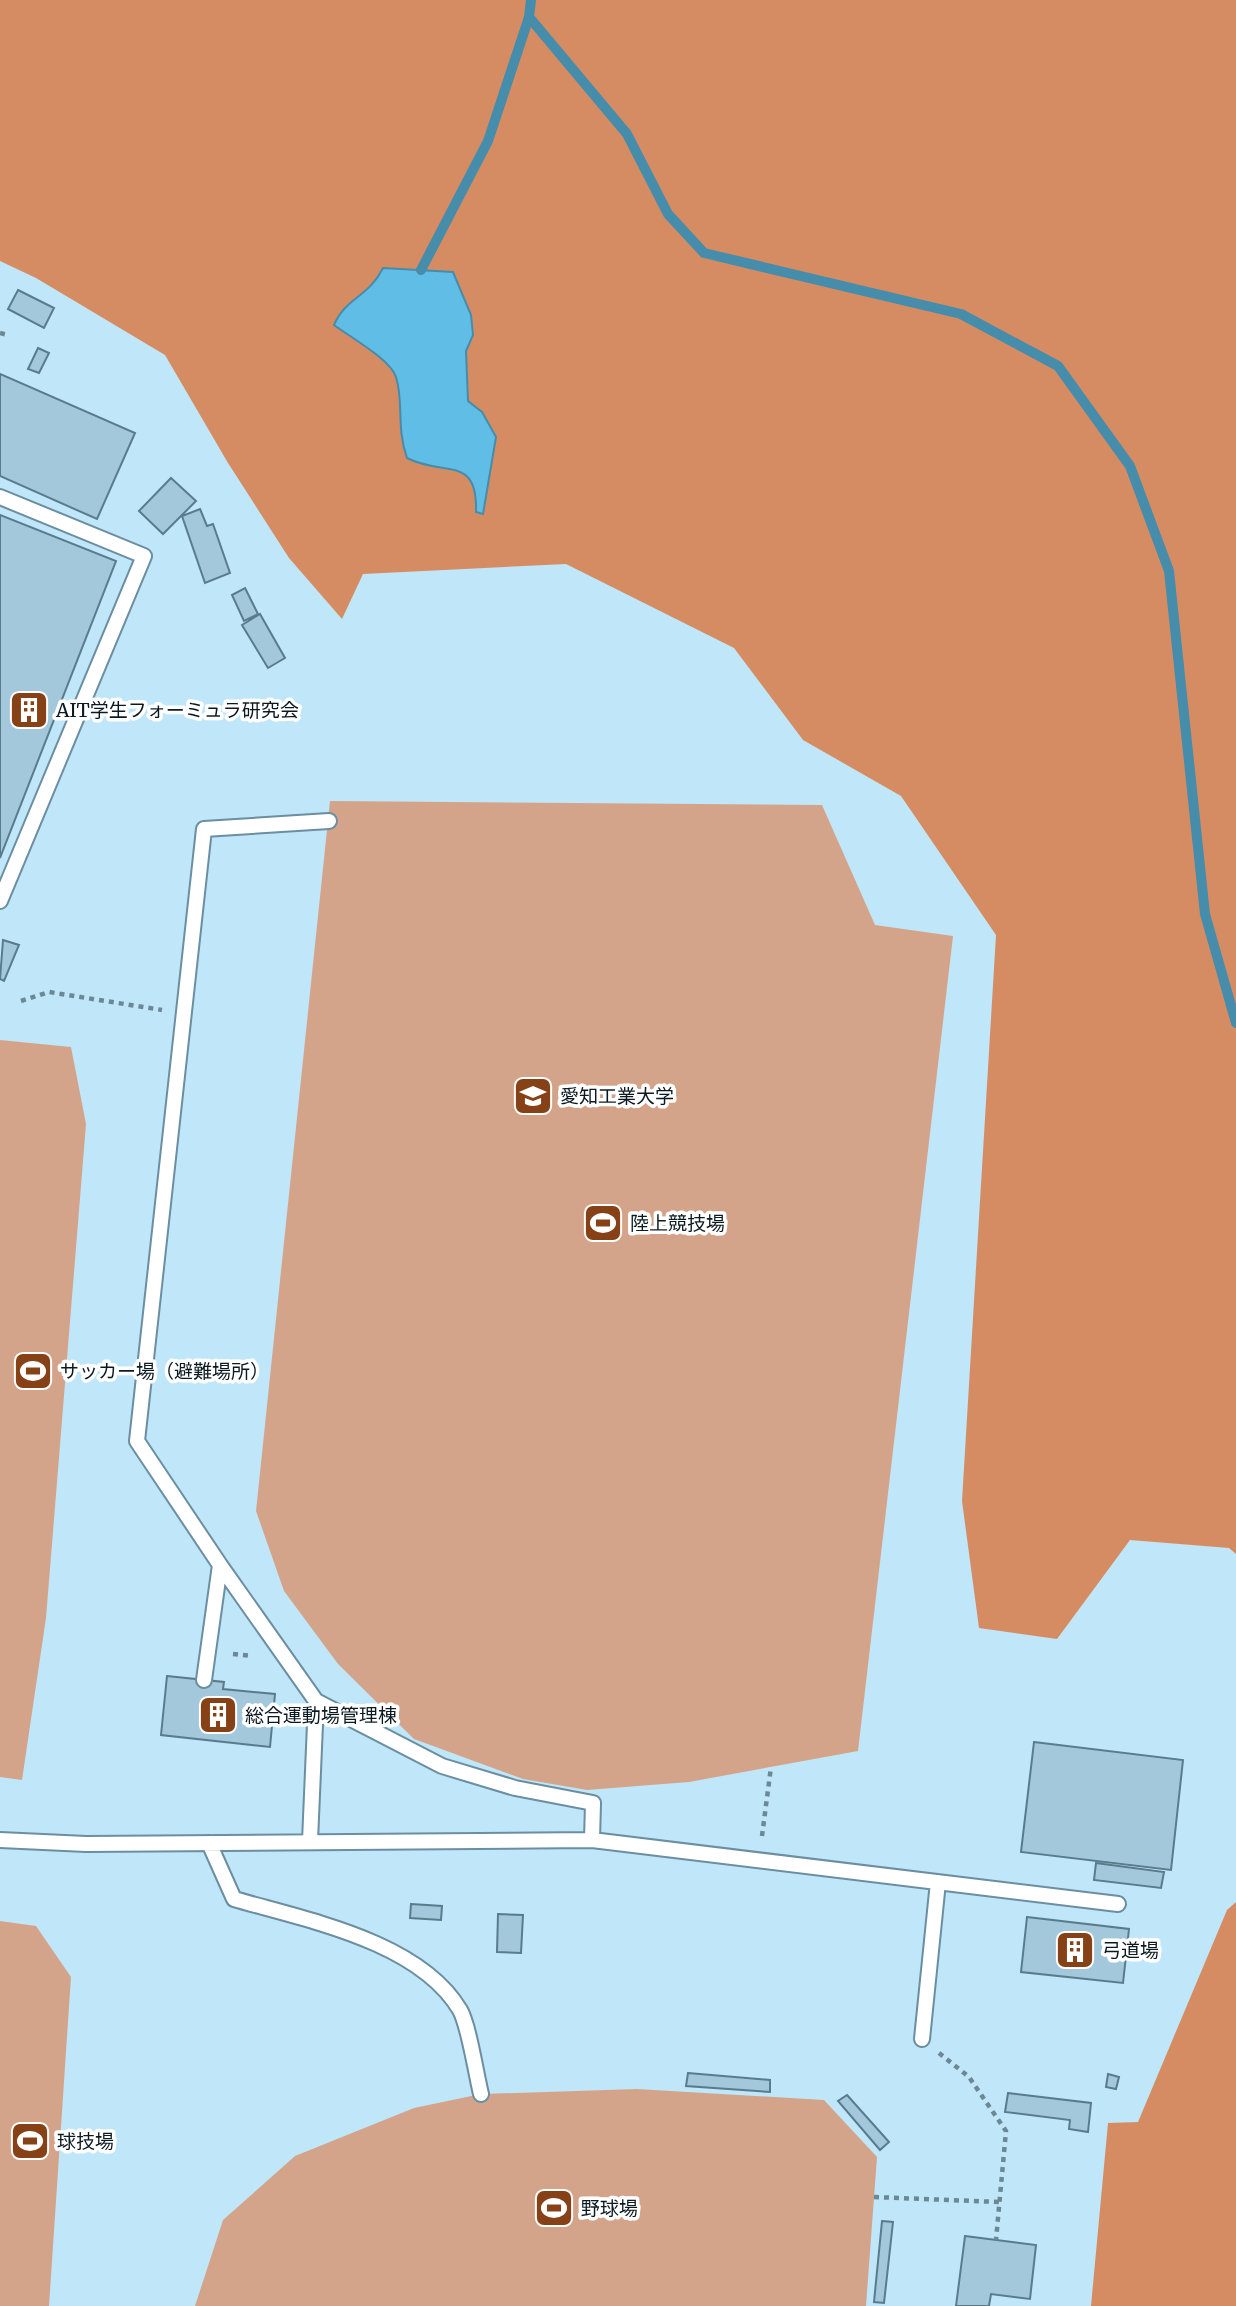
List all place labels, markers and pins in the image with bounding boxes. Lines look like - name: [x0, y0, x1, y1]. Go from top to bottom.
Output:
- building icon: AIT学生フォーミュラ研究会: [8, 689, 50, 731]
- place label: AIT学生フォーミュラ研究会: [55, 698, 299, 722]
- school or university icon: 愛知工業大学: [512, 1075, 554, 1117]
- place label: 愛知工業大学: [560, 1084, 674, 1108]
- sports icon: 陸上競技場: [582, 1202, 624, 1244]
- place label: 陸上競技場: [630, 1211, 725, 1235]
- sports icon: サッカー場（避難場所）: [12, 1350, 54, 1392]
- place label: サッカー場（避難場所）: [60, 1359, 269, 1383]
- building icon: 総合運動場管理棟: [197, 1694, 239, 1736]
- place label: 総合運動場管理棟: [245, 1703, 397, 1727]
- building icon: 弓道場: [1054, 1929, 1096, 1971]
- place label: 弓道場: [1102, 1938, 1159, 1962]
- sports icon: 球技場: [9, 2120, 51, 2162]
- place label: 球技場: [57, 2129, 114, 2153]
- sports icon: 野球場: [533, 2187, 575, 2229]
- place label: 野球場: [581, 2196, 638, 2220]

